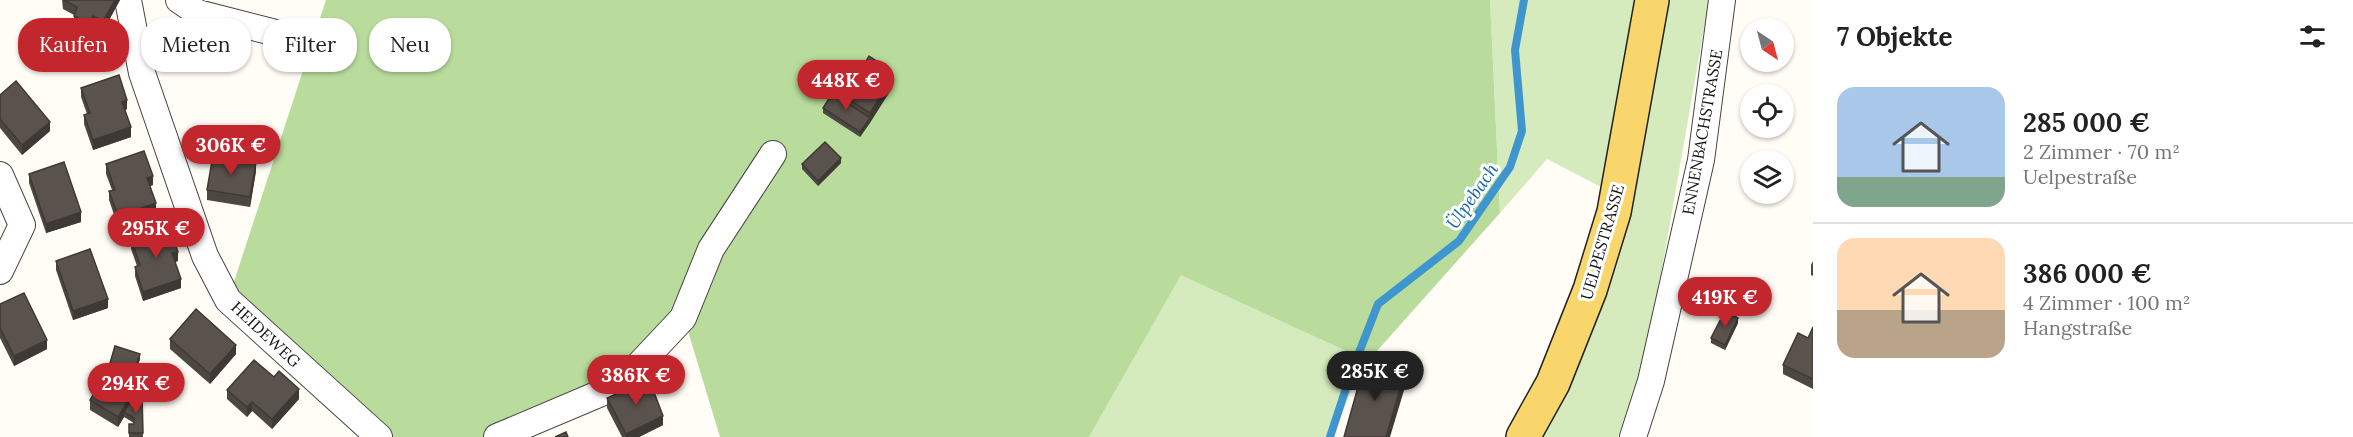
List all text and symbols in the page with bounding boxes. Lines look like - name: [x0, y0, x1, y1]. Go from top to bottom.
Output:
- chip: Kaufen: [18, 18, 129, 72]
- chip: Mieten: [141, 18, 251, 72]
- chip: Filter: [263, 18, 357, 72]
- chip: Neu: [369, 18, 451, 72]
- north arrow: [1740, 18, 1794, 72]
- map controls: [1740, 18, 1794, 204]
- text: 7 Objekte: [1837, 20, 1953, 53]
- icon: filters: [2296, 20, 2329, 53]
- street label: ENNENBACHSTRASSE: [1678, 48, 1726, 216]
- pin: 448K €: [797, 60, 895, 111]
- text: 448K €: [811, 67, 881, 92]
- button: locate: [1740, 84, 1794, 138]
- text: 285 000 €: [2023, 106, 2150, 139]
- icon: home: [1885, 111, 1957, 183]
- pin: 306K €: [182, 125, 280, 176]
- text: 306K €: [195, 132, 267, 157]
- text: 2 Zimmer · 70 m²: [2023, 139, 2180, 164]
- button: layers: [1740, 150, 1794, 204]
- water label: Ülpebach: [1441, 158, 1503, 233]
- text: Uelpestraße: [2023, 164, 2137, 189]
- street label: UELPESTRASSE: [1576, 182, 1628, 302]
- pin: 295K €: [107, 208, 205, 259]
- text: 295K €: [122, 215, 190, 240]
- text: 386 000 €: [2023, 257, 2152, 290]
- icon: home: [1885, 262, 1957, 334]
- pin: 419K €: [1676, 277, 1774, 328]
- text: 419K €: [1692, 284, 1758, 309]
- text: 4 Zimmer · 100 m²: [2023, 290, 2191, 315]
- street label: HEIDEWEG: [227, 297, 305, 371]
- text: Hangstraße: [2023, 315, 2132, 340]
- pin: 285K €: [1326, 351, 1424, 402]
- pin: 386K €: [587, 355, 685, 406]
- text: 285K €: [1341, 358, 1409, 383]
- text: 386K €: [601, 362, 671, 387]
- pin: 294K €: [87, 363, 185, 414]
- text: 294K €: [102, 370, 170, 395]

